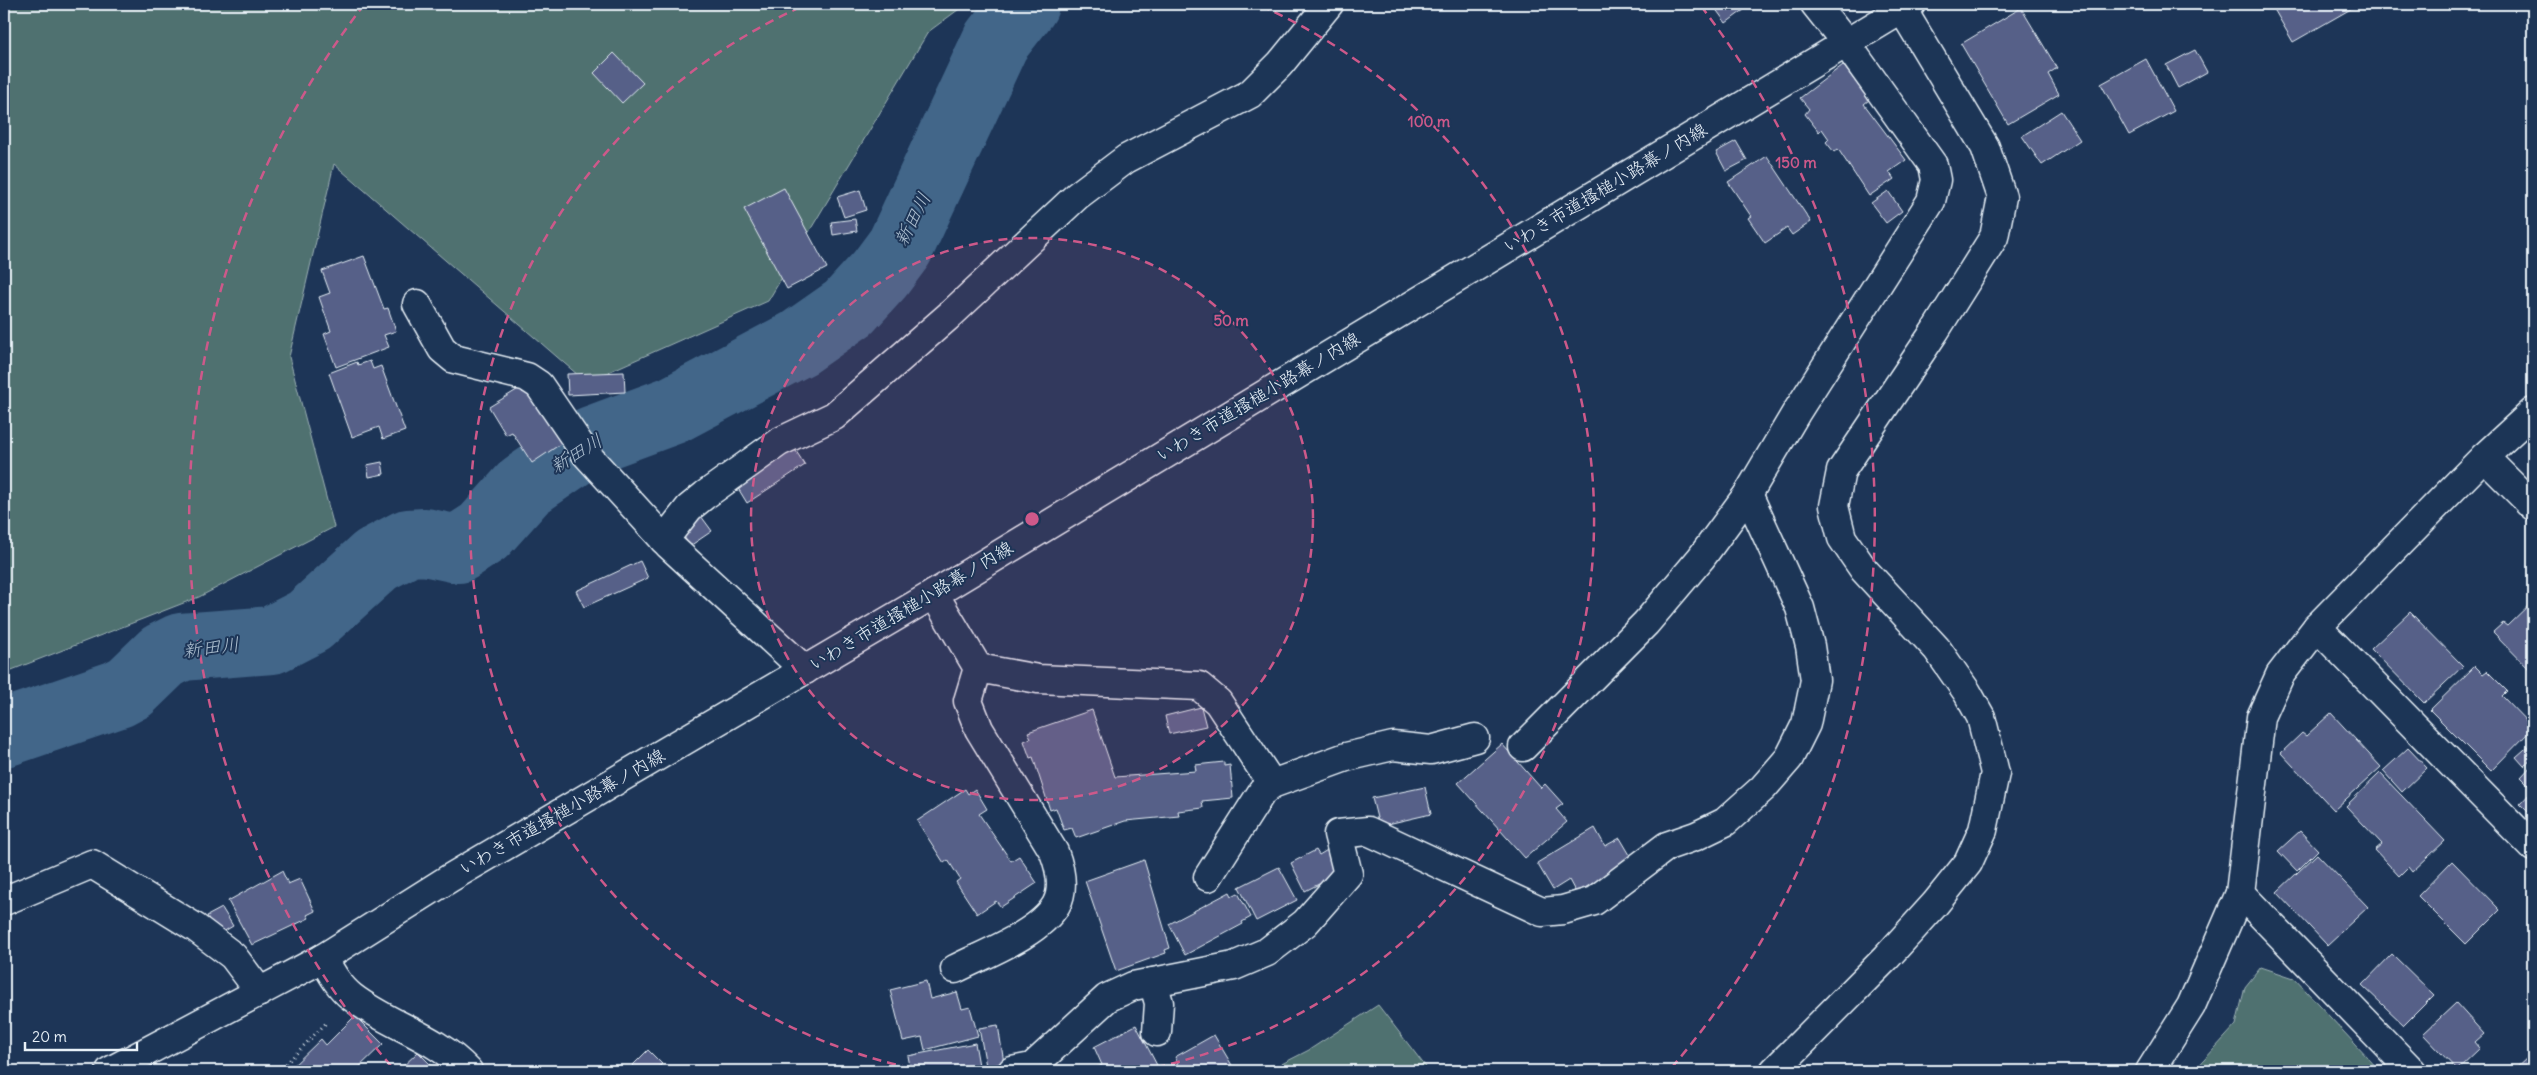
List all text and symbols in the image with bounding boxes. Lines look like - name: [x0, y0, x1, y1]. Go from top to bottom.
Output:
- text: 100 m: [1408, 112, 1450, 131]
- street label: いわき市道搔槌小路幕ノ内線: [1499, 117, 1711, 258]
- text: 150 m: [1775, 153, 1817, 172]
- water label: 新田川: [888, 188, 936, 250]
- text: 50 m: [1213, 311, 1249, 330]
- street label: いわき市道搔槌小路幕ノ内線: [1152, 326, 1364, 467]
- water label: 新田川: [545, 428, 607, 478]
- centre of rings: [1023, 510, 1041, 528]
- street label: いわき市道搔槌小路幕ノ内線: [805, 535, 1017, 676]
- water label: 新田川: [181, 632, 241, 662]
- street label: いわき市道搔槌小路幕ノ内線: [455, 743, 669, 880]
- scale bar: [25, 1020, 138, 1052]
- text: 20 m: [32, 1027, 67, 1046]

